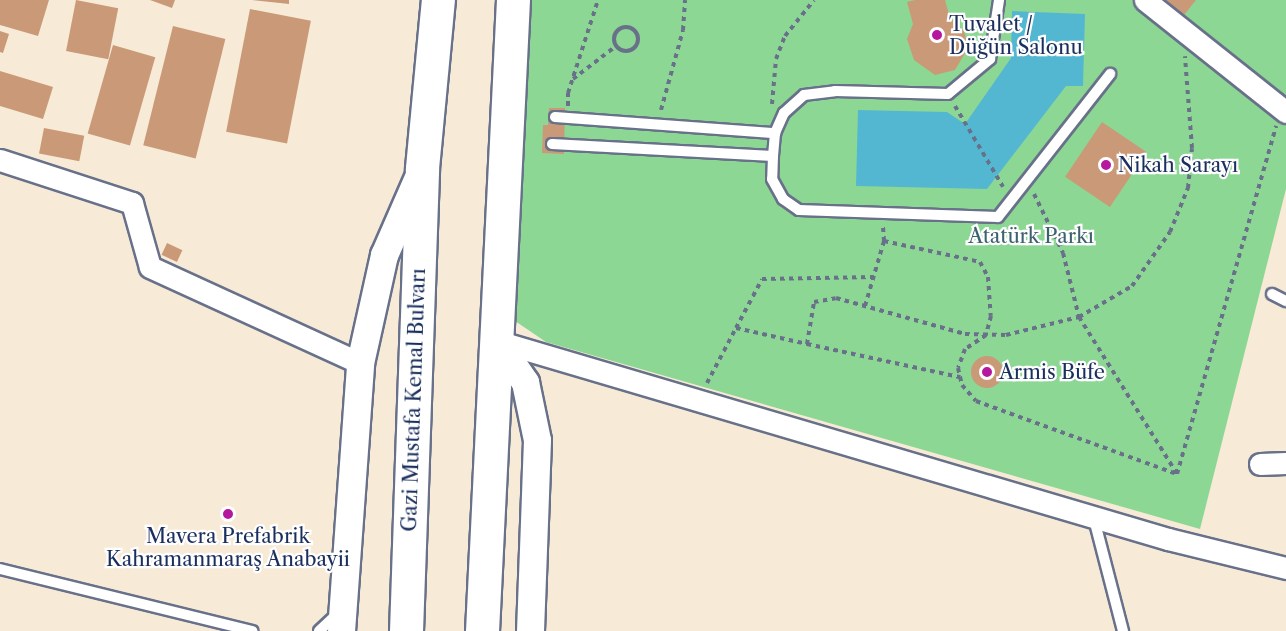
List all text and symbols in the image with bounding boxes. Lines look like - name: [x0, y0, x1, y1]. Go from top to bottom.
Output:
- place label: Tuvalet / Düğün Salonu: [949, 12, 1083, 59]
- marker: Tuvalet / Düğün Salonu: [930, 28, 944, 42]
- place label: Nikah Sarayı: [1118, 153, 1238, 177]
- marker: Nikah Sarayı: [1099, 158, 1113, 172]
- park label: Atatürk Parkı: [968, 224, 1094, 248]
- street label: Gazi Mustafa Kemal Bulvarı: [397, 268, 431, 532]
- place label: Armis Büfe: [999, 360, 1105, 384]
- marker: Armis Büfe: [980, 365, 994, 379]
- marker: Mavera Prefabrik Kahramanmaraş Anabayii: [221, 507, 235, 521]
- place label: Mavera Prefabrik Kahramanmaraş Anabayii: [106, 524, 350, 571]

